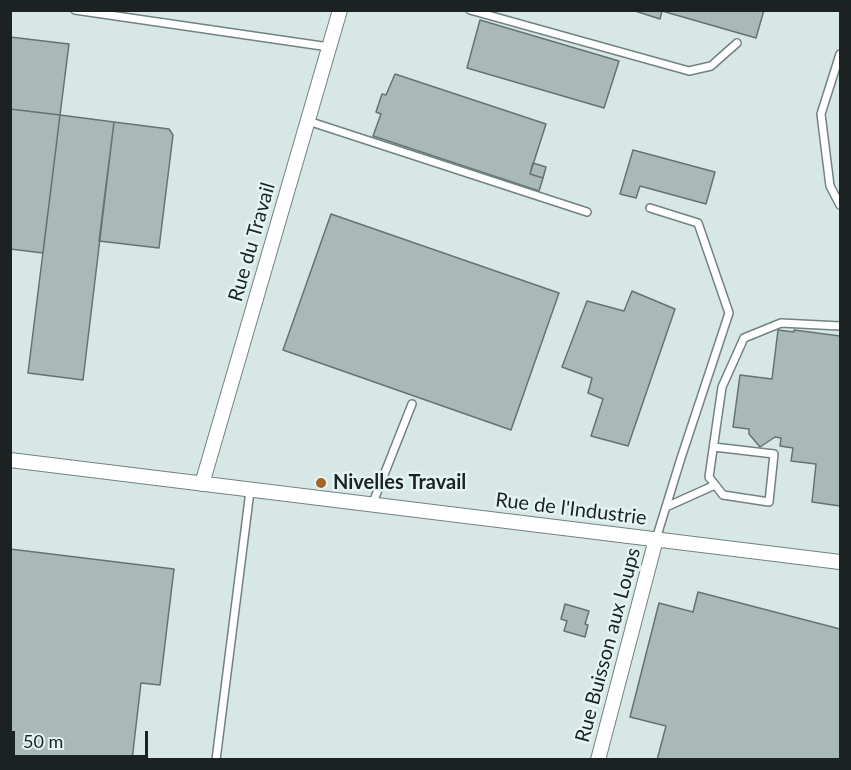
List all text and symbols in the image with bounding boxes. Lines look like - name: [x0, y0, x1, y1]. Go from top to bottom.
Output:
- street label: Rue du Travail: [224, 180, 280, 304]
- place label: Nivelles Travail: [333, 471, 466, 495]
- marker: Nivelles Travail: [314, 476, 328, 490]
- street label: Rue de l'Industrie: [494, 488, 648, 530]
- street label: Rue Buisson aux Loups: [570, 545, 646, 745]
- scale bar: [15, 719, 152, 757]
- text: 50 m: [23, 730, 63, 752]

